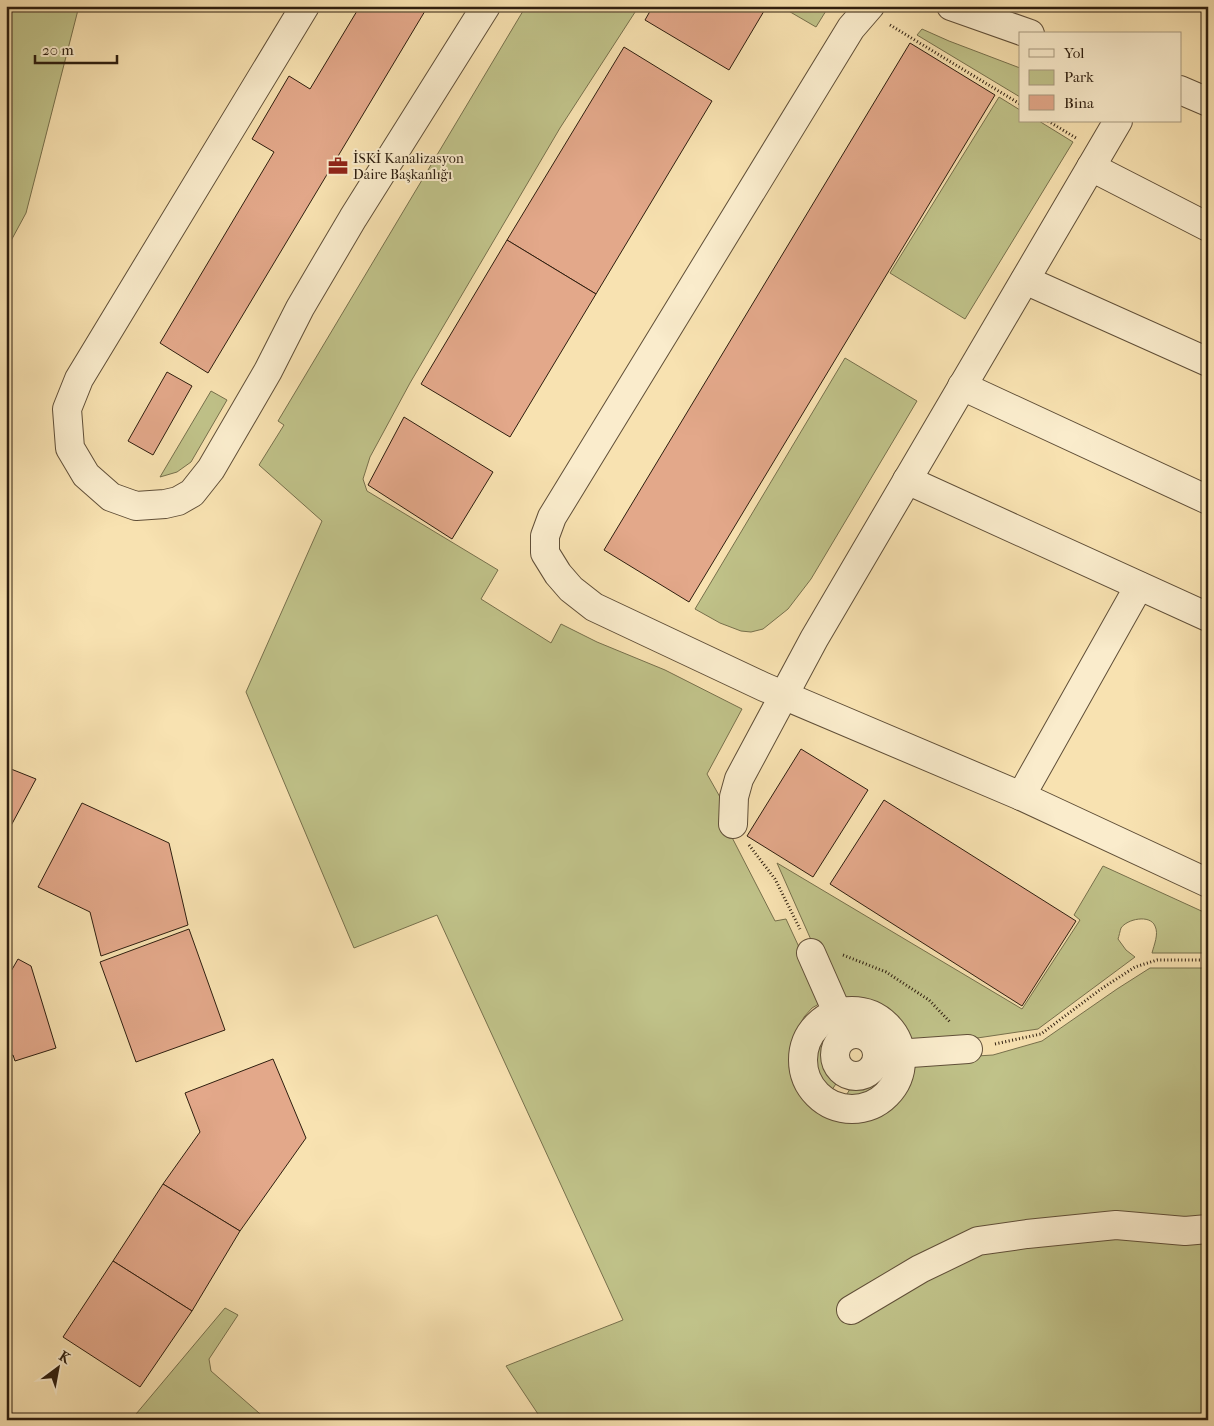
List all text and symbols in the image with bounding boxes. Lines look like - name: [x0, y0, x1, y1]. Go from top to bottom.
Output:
- scale bar: [35, 32, 118, 64]
- legend: [1019, 32, 1182, 122]
- text: 20 m: [42, 41, 74, 59]
- text: Yol: [1063, 44, 1084, 62]
- text: Park: [1064, 68, 1094, 86]
- text: Bina: [1064, 94, 1095, 112]
- place label: İSKİ Kanalizasyon Daire Başkanlığı: [353, 150, 464, 183]
- office icon: İSKİ Kanalizasyon Daire Başkanlığı: [327, 155, 349, 177]
- north arrow: [32, 1344, 82, 1394]
- text: K: [56, 1347, 74, 1368]

